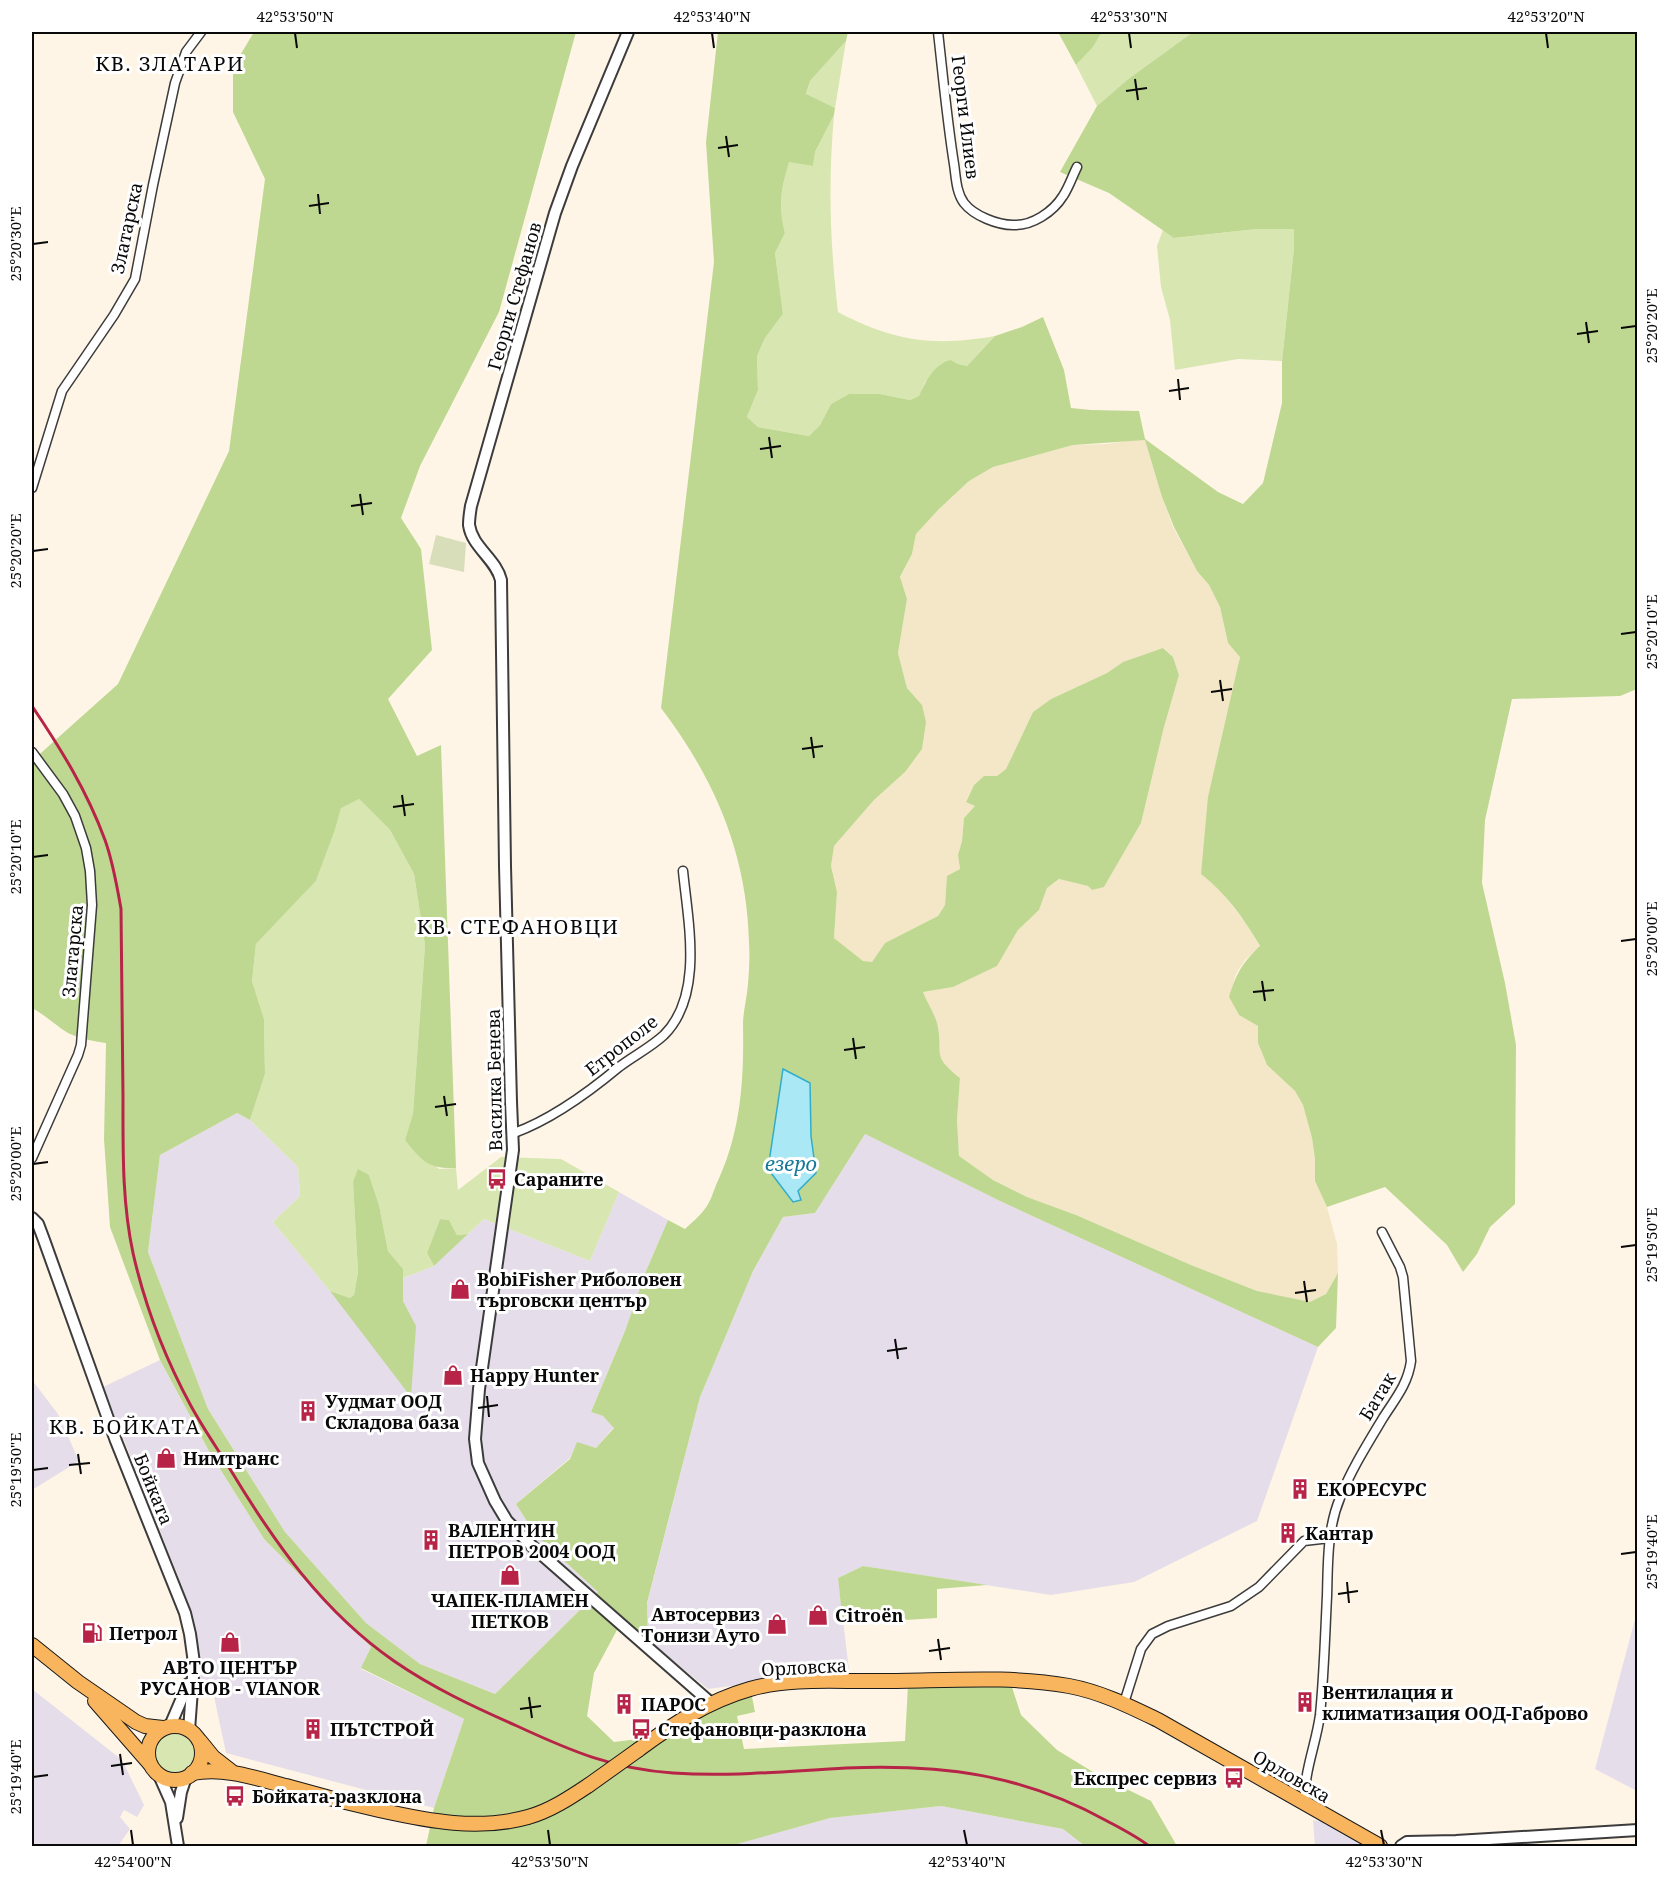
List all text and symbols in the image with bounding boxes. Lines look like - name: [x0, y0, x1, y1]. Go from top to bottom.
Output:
- text: 42°53'50"N: [256, 6, 334, 26]
- text: 42°53'40"N: [673, 6, 751, 26]
- text: 42°53'30"N: [1090, 6, 1168, 26]
- text: 42°53'20"N: [1507, 6, 1585, 26]
- district label: КВ. ЗЛАТАРИ: [95, 50, 245, 77]
- street label: Георги Илиев: [947, 54, 985, 180]
- street label: Златарска: [105, 180, 147, 276]
- text: 25°20'30"E: [5, 206, 25, 282]
- street label: Георги Стефанов: [481, 219, 547, 373]
- text: 25°20'20"E: [1641, 288, 1661, 364]
- text: 25°20'20"E: [5, 513, 25, 589]
- text: 25°20'10"E: [1641, 594, 1661, 670]
- text: 25°20'10"E: [5, 819, 25, 895]
- text: 25°20'00"E: [1641, 901, 1661, 977]
- street label: Златарска: [56, 904, 88, 998]
- district label: КВ. СТЕФАНОВЦИ: [417, 913, 619, 940]
- street label: Василка Бенева: [481, 1009, 507, 1151]
- street label: Етрополе: [580, 1009, 662, 1081]
- text: 25°20'00"E: [5, 1126, 25, 1202]
- water label: езеро: [765, 1150, 817, 1177]
- bus stop icon: Сараните: [485, 1167, 509, 1191]
- place label: Сараните: [514, 1167, 603, 1191]
- text: 25°19'50"E: [1641, 1207, 1661, 1283]
- place label: BobiFisher Риболовен търговски център: [477, 1267, 682, 1312]
- shop icon: BobiFisher Риболовен търговски център: [448, 1277, 472, 1301]
- shop icon: Happy Hunter: [441, 1363, 465, 1387]
- place label: Happy Hunter: [470, 1363, 600, 1387]
- street label: Батак: [1353, 1367, 1401, 1424]
- place label: Уудмат ООД Складова база: [325, 1389, 460, 1434]
- building icon: Уудмат ООД Складова база: [296, 1399, 320, 1423]
- district label: КВ. БОЙКАТА: [49, 1413, 201, 1440]
- text: 25°19'50"E: [5, 1432, 25, 1508]
- shop icon: Нимтранс: [154, 1446, 178, 1470]
- place label: Нимтранс: [183, 1446, 279, 1470]
- street label: Бойката: [129, 1450, 179, 1528]
- building icon: ЕКОРЕСУРС: [1288, 1477, 1312, 1501]
- place label: ЕКОРЕСУРС: [1317, 1477, 1427, 1501]
- text: 25°19'40"E: [1641, 1514, 1661, 1590]
- place label: ВАЛЕНТИН ПЕТРОВ 2004 ООД: [448, 1518, 616, 1563]
- building icon: Кантар: [1276, 1521, 1300, 1545]
- place label: Кантар: [1305, 1521, 1373, 1545]
- building icon: ВАЛЕНТИН ПЕТРОВ 2004 ООД: [419, 1528, 443, 1552]
- shop icon: ЧАПЕК-ПЛАМЕН ПЕТКОВ: [498, 1563, 522, 1587]
- place label: ЧАПЕК-ПЛАМЕН ПЕТКОВ: [431, 1588, 589, 1633]
- place label: Автосервиз Тонизи Ауто: [641, 1602, 760, 1647]
- shop icon: Citroën: [806, 1603, 830, 1627]
- place label: Citroën: [835, 1603, 903, 1627]
- shop icon: Автосервиз Тонизи Ауто: [765, 1612, 789, 1636]
- fuel station icon: Петрол: [80, 1621, 104, 1645]
- place label: Петрол: [109, 1621, 177, 1645]
- shop icon: АВТО ЦЕНТЪР РУСАНОВ - VIANOR: [218, 1630, 242, 1654]
- street label: Орловска: [760, 1653, 848, 1681]
- place label: АВТО ЦЕНТЪР РУСАНОВ - VIANOR: [140, 1655, 320, 1700]
- place label: Вентилация и климатизация ООД-Габрово: [1322, 1680, 1588, 1725]
- building icon: Вентилация и климатизация ООД-Габрово: [1293, 1690, 1317, 1714]
- building icon: ПАРОС: [612, 1692, 636, 1716]
- place label: ПАРОС: [641, 1692, 706, 1716]
- building icon: ПЪТСТРОЙ: [301, 1717, 325, 1741]
- place label: ПЪТСТРОЙ: [330, 1717, 434, 1741]
- bus stop icon: Стефановци-разклона: [629, 1717, 653, 1741]
- place label: Стефановци-разклона: [658, 1717, 867, 1741]
- text: 25°19'40"E: [5, 1739, 25, 1815]
- street label: Орловска: [1249, 1744, 1335, 1808]
- place label: Експрес сервиз: [1073, 1766, 1217, 1790]
- bus stop icon: Експрес сервиз: [1222, 1766, 1246, 1790]
- bus stop icon: Бойката-разклона: [223, 1784, 247, 1808]
- place label: Бойката-разклона: [252, 1784, 423, 1808]
- text: 42°54'00"N: [94, 1851, 172, 1871]
- text: 42°53'50"N: [511, 1851, 589, 1871]
- text: 42°53'40"N: [928, 1851, 1006, 1871]
- text: 42°53'30"N: [1345, 1851, 1423, 1871]

